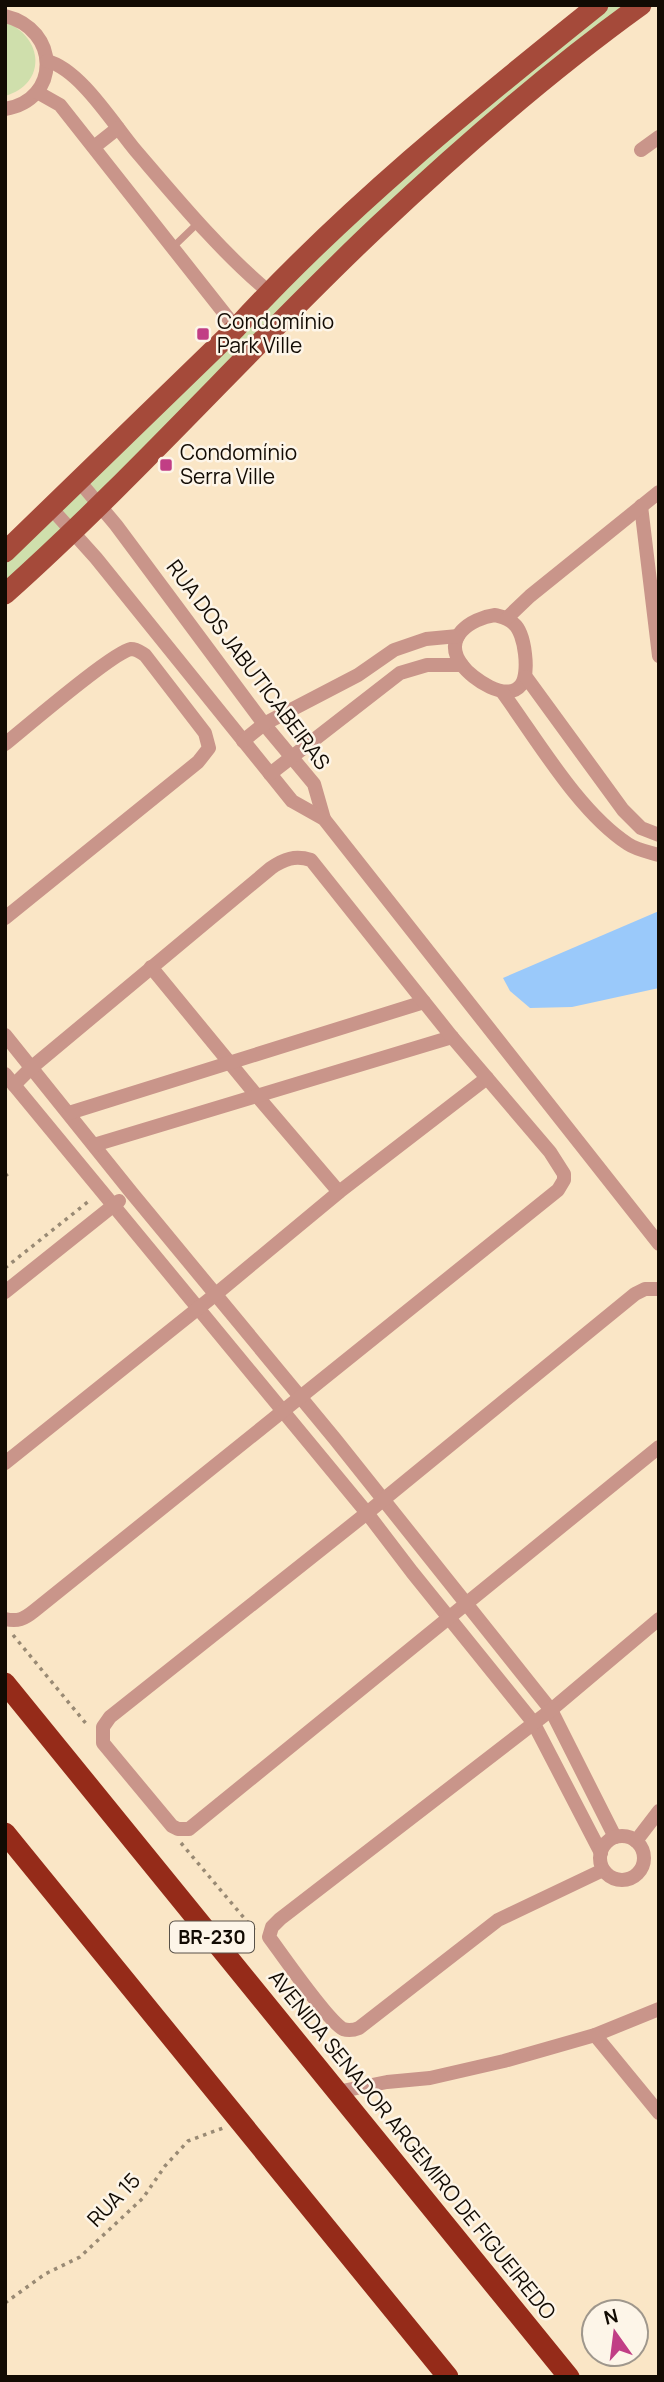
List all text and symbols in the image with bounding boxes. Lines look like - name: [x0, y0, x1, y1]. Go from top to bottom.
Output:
- place label: Condomínio Park Ville: [217, 307, 334, 359]
- marker: Condomínio Park Ville: [195, 326, 211, 342]
- place label: Condomínio Serra Ville: [180, 438, 297, 490]
- marker: Condomínio Serra Ville: [158, 457, 174, 473]
- street label: RUA DOS JABUTICABEIRAS: [161, 554, 337, 775]
- road number: BR-230: [170, 1922, 254, 1952]
- street label: AVENIDA SENADOR ARGEMIRO DE FIGUEIREDO: [263, 1964, 563, 2325]
- street label: RUA 15: [81, 2166, 146, 2232]
- north arrow: [580, 2298, 650, 2368]
- text: N: [601, 2302, 621, 2331]

